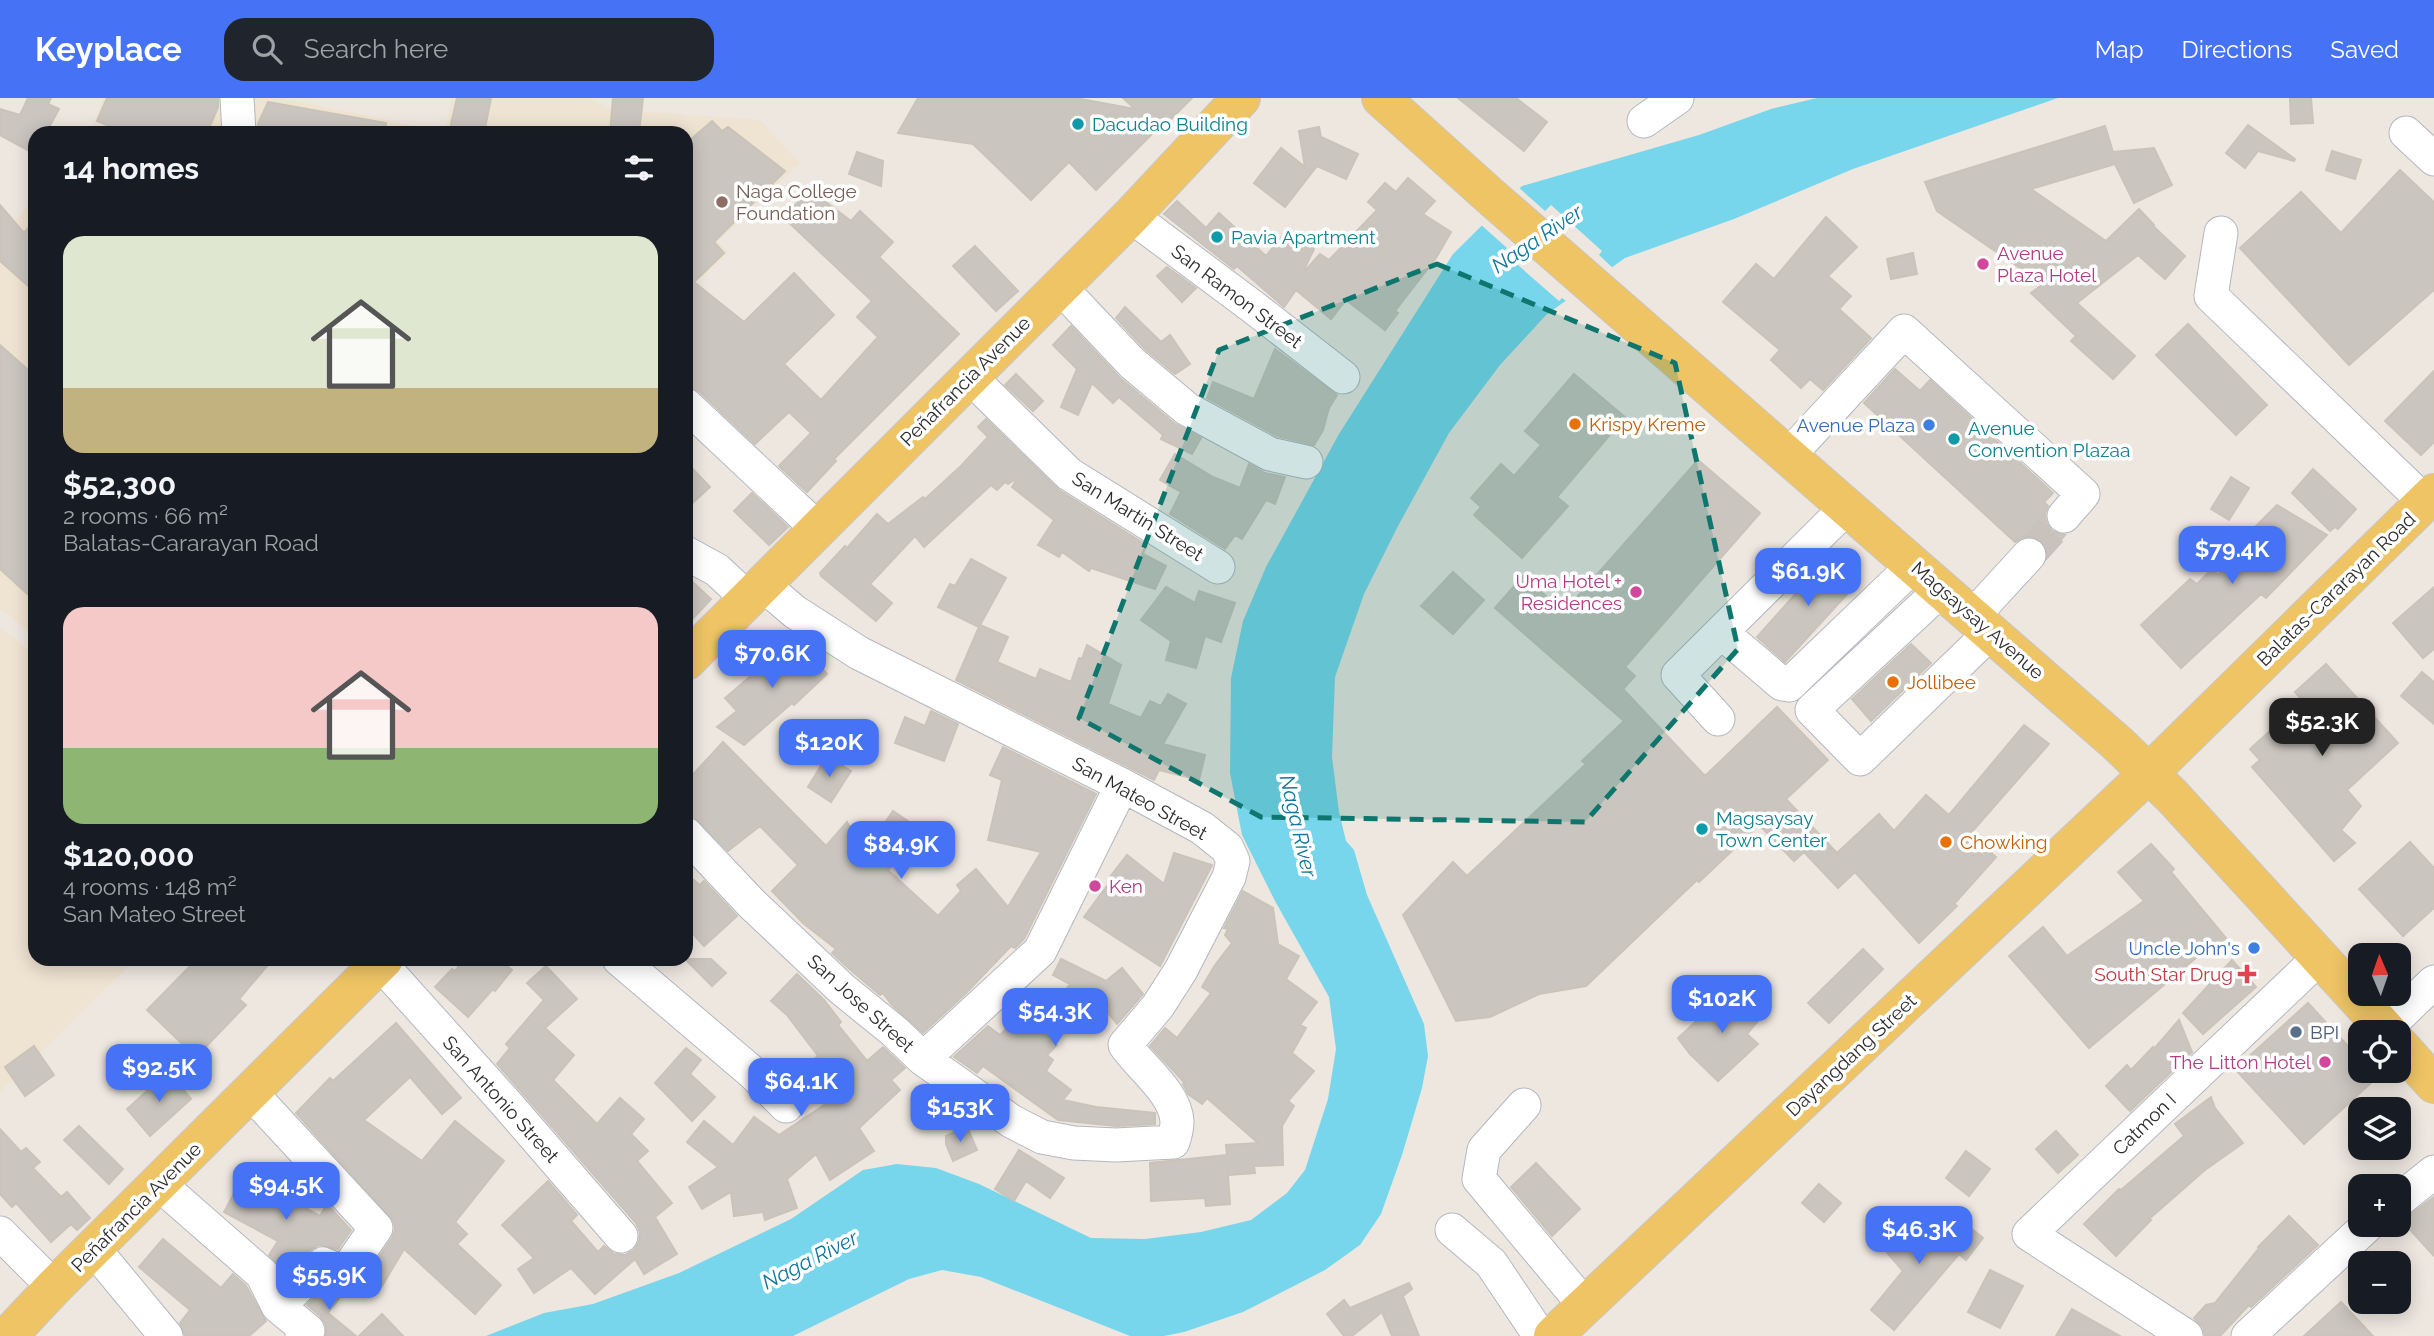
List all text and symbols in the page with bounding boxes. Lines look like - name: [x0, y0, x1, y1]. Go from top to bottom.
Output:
- search box: [224, 18, 714, 81]
- text: Keyplace: [35, 30, 182, 69]
- icon: search: [248, 30, 286, 68]
- text: Search here: [304, 34, 448, 64]
- text: Map: [2095, 35, 2144, 64]
- text: Directions: [2182, 35, 2292, 64]
- text: Saved: [2330, 35, 2399, 64]
- place label: Dacudao Building: [1092, 113, 1248, 135]
- marker: Dacudao Building: [1070, 116, 1086, 132]
- icon: filters: [620, 149, 658, 187]
- text: 14 homes: [63, 151, 199, 186]
- place label: Naga College Foundation: [736, 180, 857, 224]
- marker: Naga College Foundation: [714, 194, 730, 210]
- water label: Naga River: [1487, 199, 1588, 278]
- place label: Pavia Apartment: [1231, 226, 1376, 248]
- marker: Pavia Apartment: [1209, 229, 1225, 245]
- street label: San Ramon Street: [1167, 240, 1307, 353]
- place label: Avenue Plaza Hotel: [1997, 242, 2097, 286]
- marker: Avenue Plaza Hotel: [1975, 256, 1991, 272]
- icon: home: [298, 281, 424, 407]
- street label: Peñafrancia Avenue: [896, 312, 1034, 450]
- place label: Krispy Kreme: [1589, 413, 1706, 435]
- place label: Avenue Plaza: [1796, 414, 1915, 436]
- marker: Krispy Kreme: [1567, 416, 1583, 432]
- marker: Avenue Plaza: [1921, 417, 1937, 433]
- place label: Avenue Convention Plazaa: [1968, 417, 2130, 461]
- marker: Avenue Convention Plazaa: [1946, 431, 1962, 447]
- text: $52,300: [63, 467, 176, 502]
- street label: San Martin Street: [1068, 467, 1208, 566]
- text: 2 rooms · 66 m²: [63, 502, 228, 529]
- street label: Balatas-Cararayan Road: [2252, 508, 2420, 670]
- pin: $79.4K: [2175, 526, 2289, 586]
- text: Balatas-Cararayan Road: [63, 529, 319, 556]
- text: $79.4K: [2195, 535, 2269, 562]
- pin: $61.9K: [1751, 548, 1865, 608]
- text: $61.9K: [1771, 557, 1845, 584]
- street label: Magsaysay Avenue: [1907, 557, 2049, 683]
- place label: Uma Hotel + Residences: [1515, 570, 1622, 614]
- marker: Uma Hotel + Residences: [1628, 584, 1644, 600]
- pin: $70.6K: [715, 630, 829, 690]
- text: $70.6K: [734, 639, 810, 666]
- icon: home: [298, 652, 424, 778]
- place label: Jollibee: [1907, 671, 1976, 693]
- marker: Jollibee: [1885, 674, 1901, 690]
- pin: $52.3K: [2265, 698, 2379, 758]
- text: $52.3K: [2285, 707, 2359, 734]
- pin: $120K: [780, 720, 878, 779]
- text: $120K: [795, 728, 863, 755]
- street label: San Mateo Street: [1069, 752, 1212, 844]
- water label: Naga River: [1275, 772, 1323, 880]
- place label: Magsaysay Town Center: [1716, 807, 1827, 851]
- marker: Magsaysay Town Center: [1694, 821, 1710, 837]
- pin: $84.9K: [844, 822, 958, 881]
- text: $84.9K: [863, 830, 939, 857]
- place label: Chowking: [1960, 831, 2048, 853]
- marker: Chowking: [1938, 834, 1954, 850]
- text: $120,000: [63, 838, 194, 873]
- text: 4 rooms · 148 m²: [63, 873, 237, 900]
- place label: Ken: [1109, 875, 1143, 897]
- marker: Ken: [1087, 878, 1103, 894]
- text: San Mateo Street: [63, 900, 246, 927]
- place label: Uncle John's: [2129, 937, 2240, 959]
- marker: Uncle John's: [2246, 940, 2262, 956]
- north arrow: [2348, 943, 2412, 1006]
- map controls: [2348, 943, 2411, 1314]
- street label: San Jose Street: [803, 950, 919, 1057]
- place label: South Star Drug: [2094, 963, 2233, 985]
- marker: South Star Drug: [2239, 966, 2255, 982]
- pin: $102K: [1673, 976, 1771, 1035]
- text: $102K: [1688, 984, 1756, 1011]
- pin: $54.3K: [998, 988, 1112, 1048]
- street label: Dayangdang Street: [1782, 989, 1921, 1121]
- text: $54.3K: [1018, 997, 1092, 1024]
- button: locate: [2348, 1020, 2411, 1083]
- place label: BPI: [2310, 1021, 2339, 1043]
- marker: BPI: [2288, 1024, 2304, 1040]
- street label: San Antonio Street: [438, 1031, 564, 1167]
- pin: $92.5K: [102, 1044, 216, 1104]
- place label: The Litton Hotel: [2170, 1051, 2312, 1073]
- text: $92.5K: [122, 1053, 196, 1080]
- marker: The Litton Hotel: [2317, 1054, 2333, 1070]
- pin: $64.1K: [744, 1058, 858, 1118]
- text: $64.1K: [764, 1067, 838, 1094]
- pin: $153K: [911, 1084, 1009, 1144]
- street label: Catmon I: [2108, 1089, 2180, 1159]
- text: $153K: [927, 1093, 993, 1120]
- button: layers: [2348, 1097, 2411, 1160]
- street label: Peñafrancia Avenue: [67, 1138, 205, 1276]
- pin: $94.5K: [229, 1162, 343, 1222]
- text: $94.5K: [249, 1171, 323, 1198]
- button: +: [2348, 1174, 2411, 1237]
- pin: $46.3K: [1862, 1206, 1976, 1266]
- text: $46.3K: [1881, 1215, 1957, 1242]
- water label: Naga River: [758, 1224, 863, 1294]
- button: −: [2348, 1251, 2411, 1314]
- pin: $55.9K: [272, 1252, 386, 1312]
- text: $55.9K: [292, 1261, 366, 1288]

